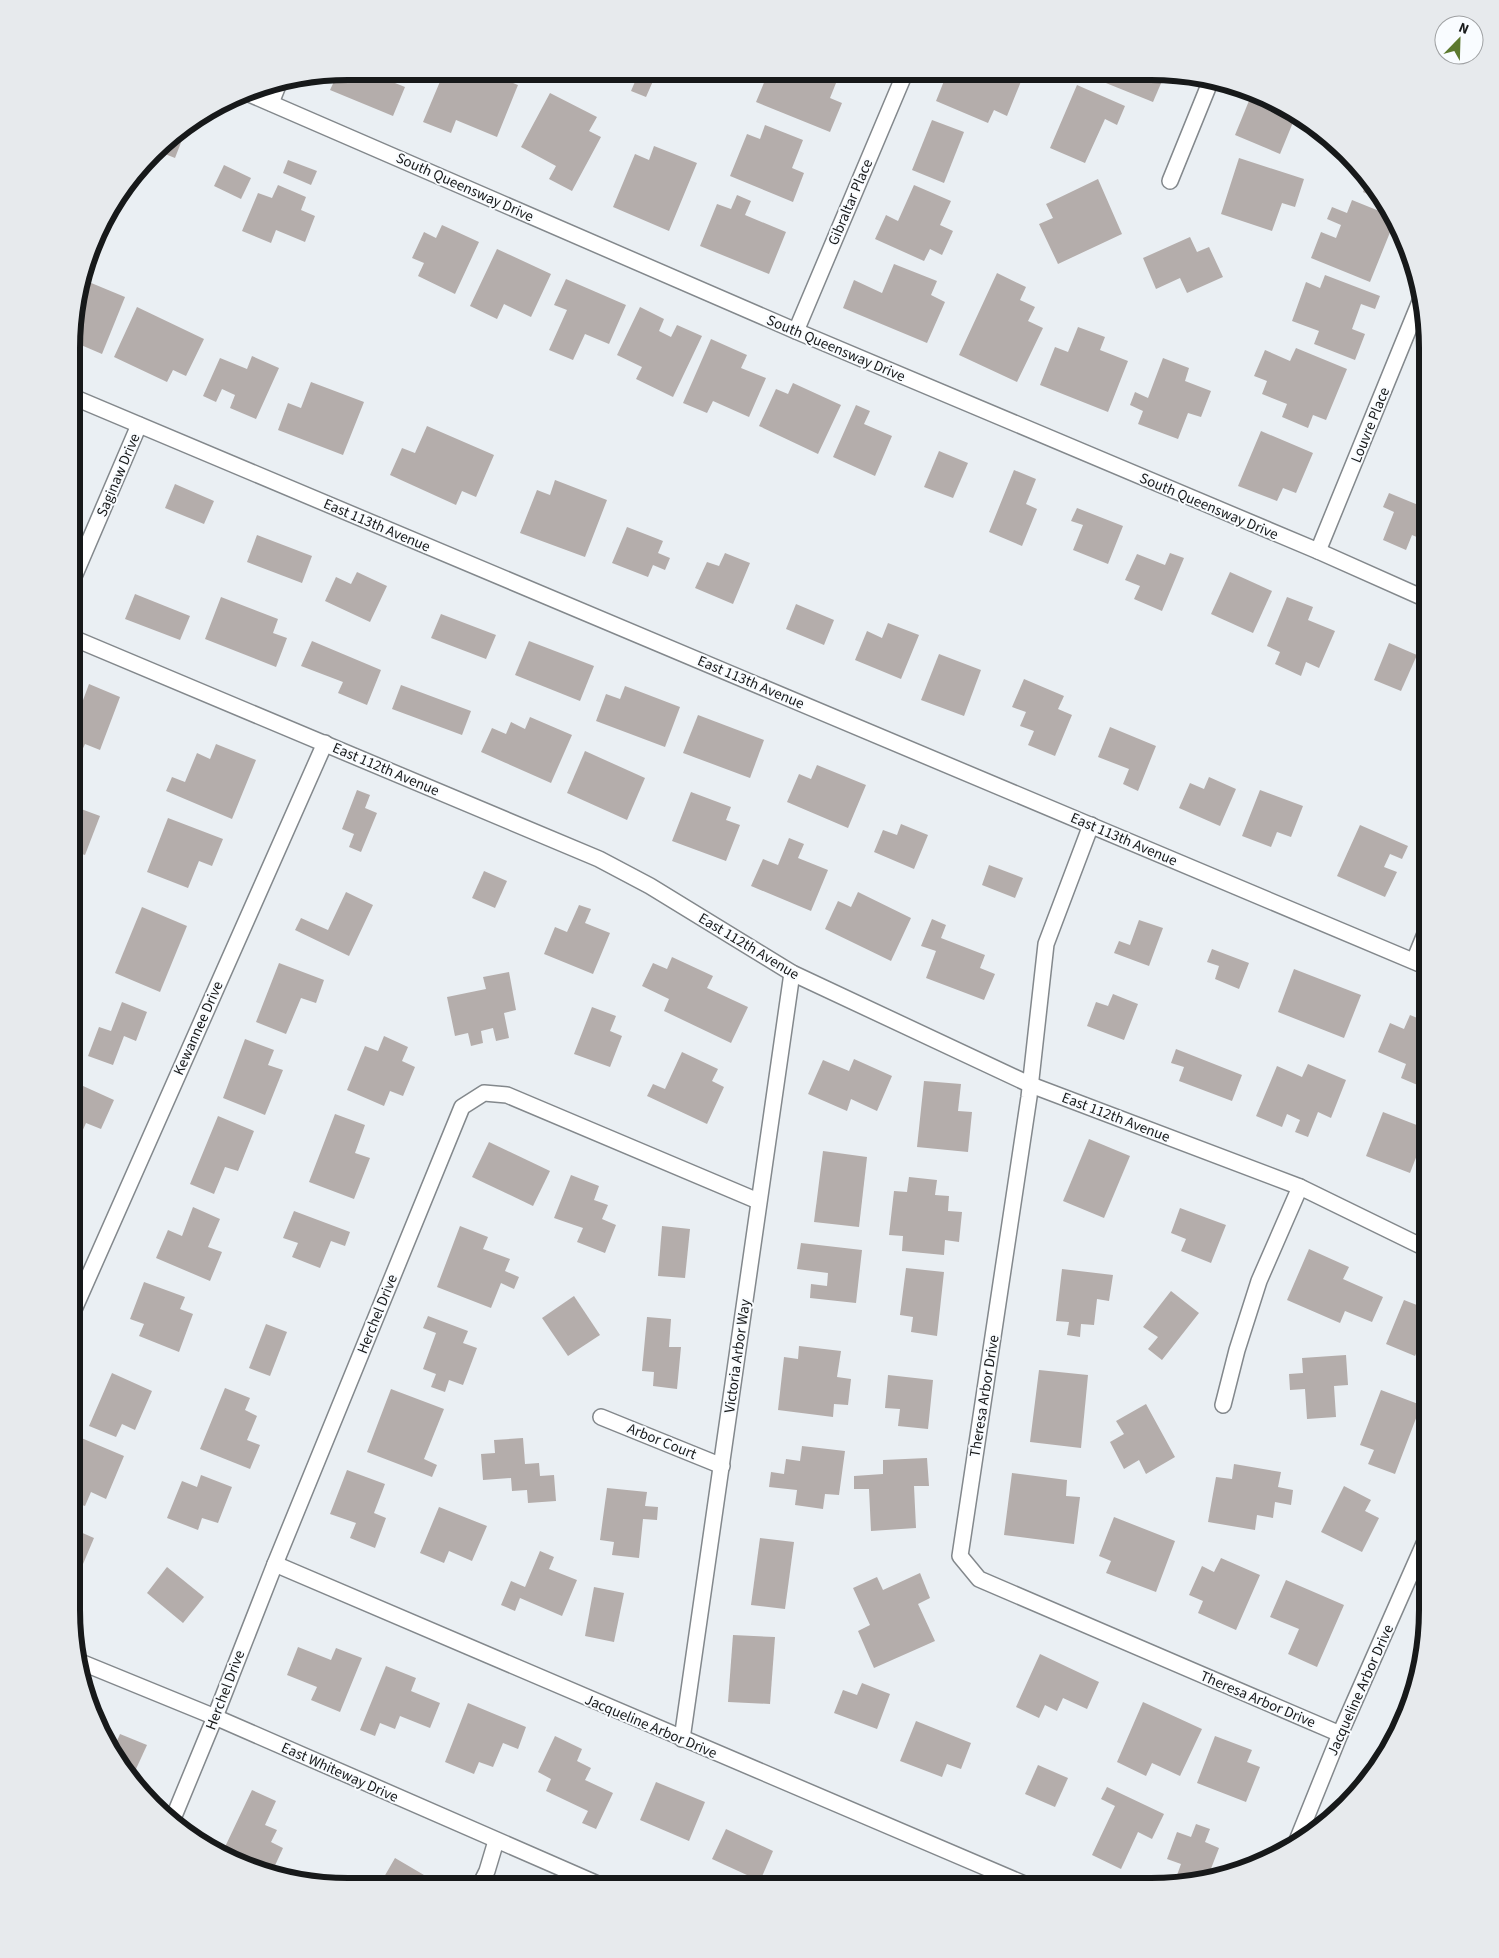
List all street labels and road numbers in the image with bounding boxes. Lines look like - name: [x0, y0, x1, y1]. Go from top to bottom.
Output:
- street label: South Queensway Drive: [393, 148, 537, 227]
- street label: Gibraltar Place: [823, 156, 878, 249]
- street label: South Queensway Drive: [763, 310, 908, 387]
- street label: Louvre Place: [1346, 384, 1395, 466]
- street label: Saginaw Drive: [91, 430, 145, 520]
- street label: South Queensway Drive: [1136, 468, 1281, 545]
- street label: East 113th Avenue: [320, 493, 434, 557]
- street label: East 113th Avenue: [694, 650, 808, 714]
- street label: East 112th Avenue: [329, 737, 443, 801]
- street label: East 113th Avenue: [1067, 807, 1181, 871]
- street label: East 112th Avenue: [694, 908, 803, 985]
- street label: Kewannee Drive: [168, 978, 229, 1079]
- street label: East 112th Avenue: [1059, 1087, 1173, 1148]
- street label: Herchel Drive: [352, 1271, 403, 1357]
- street label: Victoria Arbor Way: [719, 1298, 756, 1414]
- street label: Theresa Arbor Drive: [964, 1333, 1005, 1459]
- street label: Arbor Court: [624, 1418, 700, 1465]
- street label: Jacqueline Arbor Drive: [1322, 1621, 1399, 1759]
- street label: Herchel Drive: [201, 1647, 250, 1733]
- street label: Theresa Arbor Drive: [1197, 1666, 1319, 1733]
- street label: Jacqueline Arbor Drive: [581, 1689, 720, 1764]
- street label: East Whiteway Drive: [278, 1737, 402, 1808]

